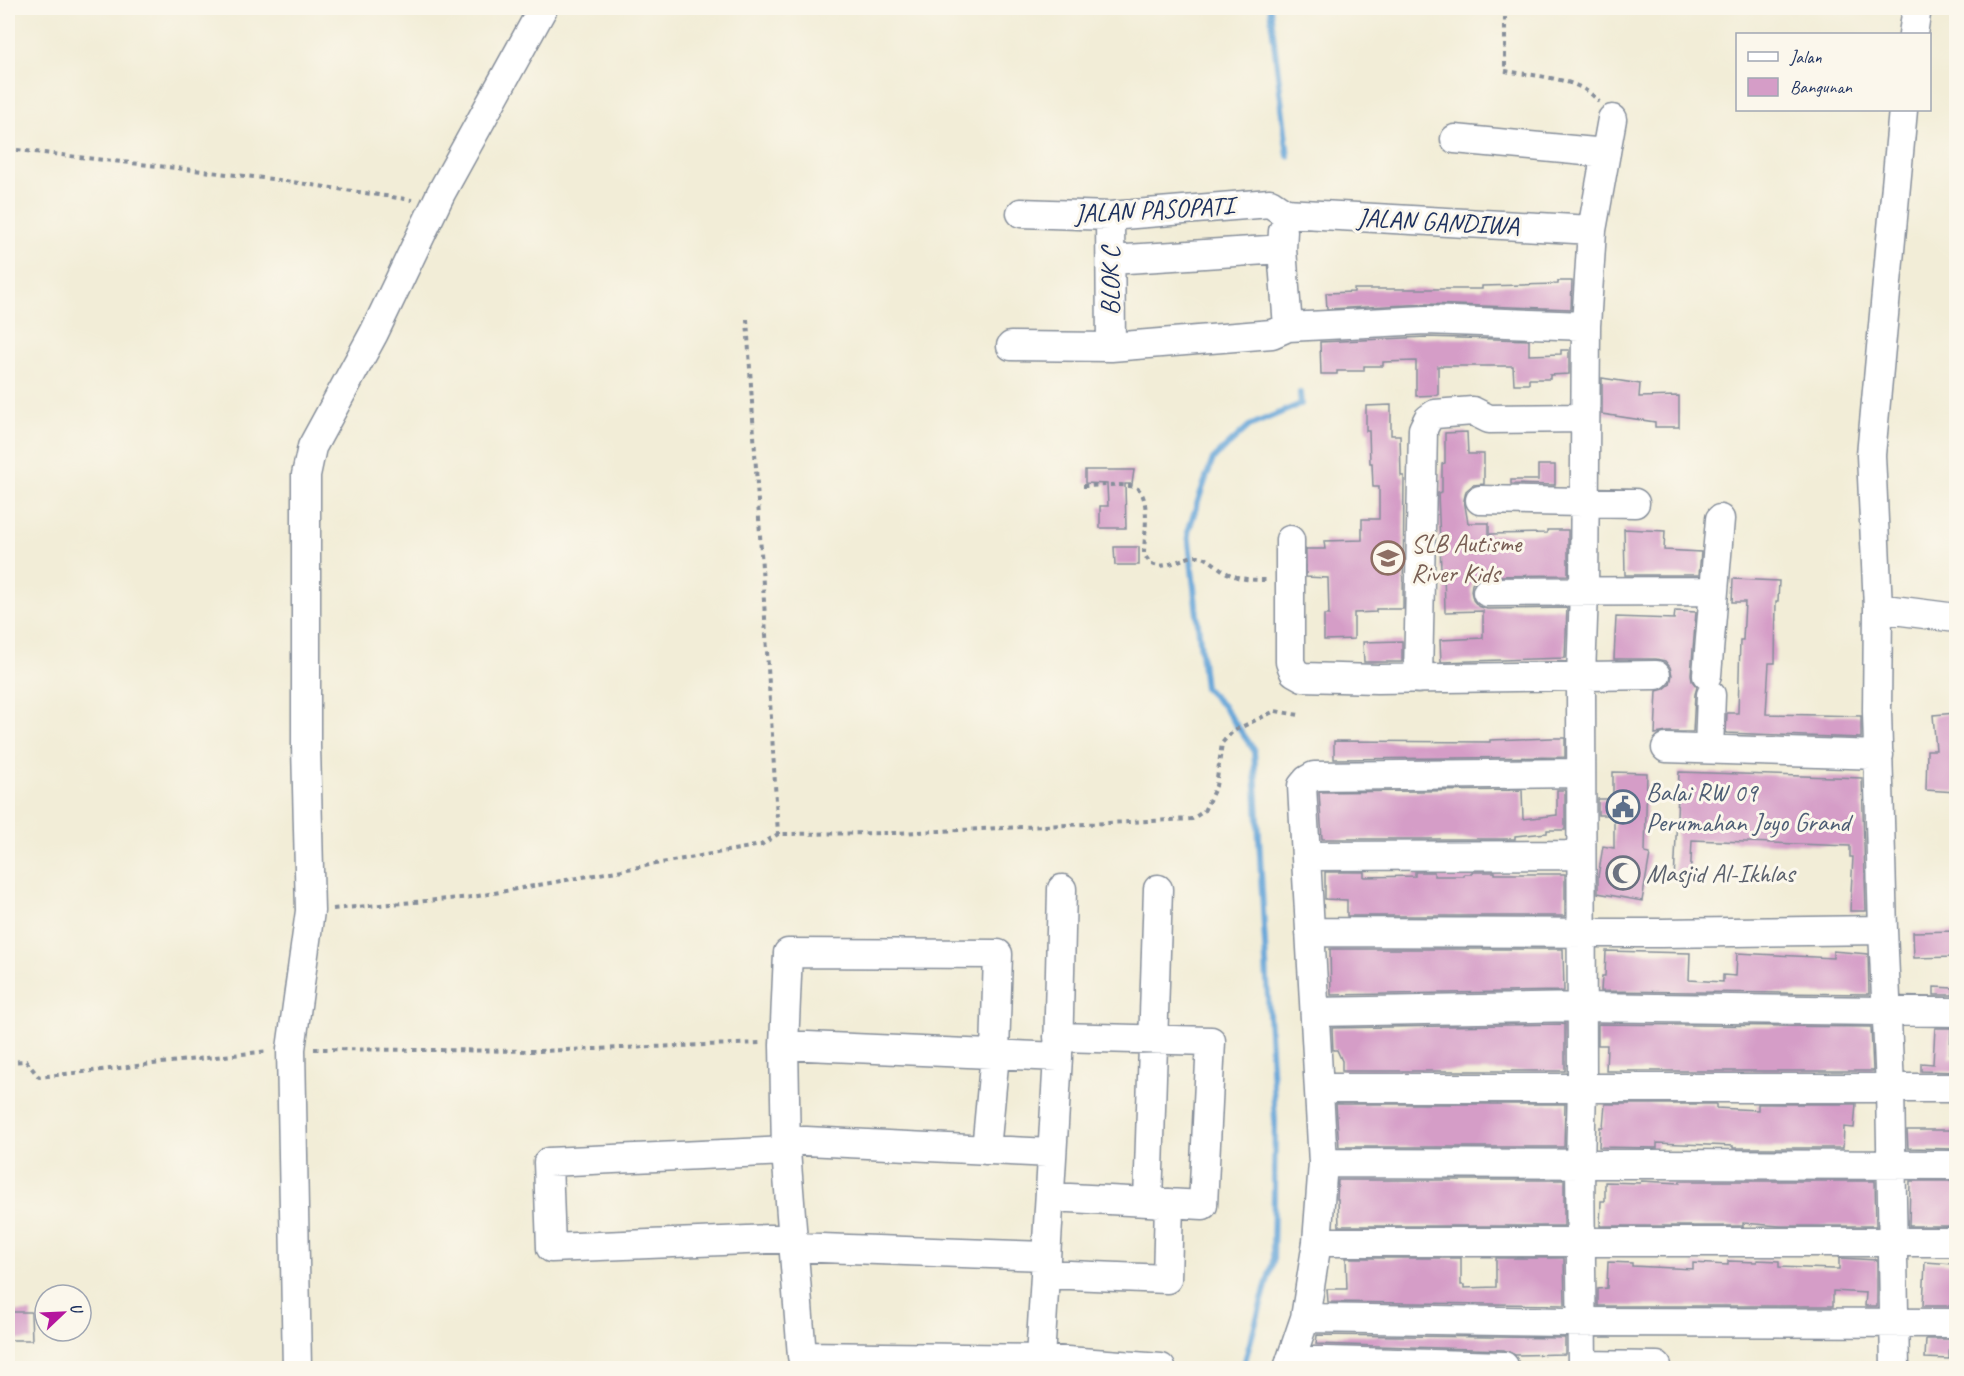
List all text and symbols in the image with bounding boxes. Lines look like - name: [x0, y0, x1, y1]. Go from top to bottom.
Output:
- legend: [1736, 33, 1931, 111]
- text: Jalan: [1789, 46, 1822, 68]
- text: Bangunan: [1790, 76, 1853, 98]
- street label: JALAN PASOPATI: [1072, 189, 1240, 230]
- street label: JALAN GANDIWA: [1354, 201, 1521, 242]
- street label: BLOK C: [1094, 244, 1127, 315]
- place label: SLB Autisme River Kids: [1411, 527, 1523, 590]
- school or university icon: SLB Autisme River Kids: [1370, 540, 1406, 576]
- place label: Balai RW 09 Perumahan Joyo Grand: [1646, 776, 1854, 839]
- public building icon: Balai RW 09 Perumahan Joyo Grand: [1605, 789, 1641, 825]
- mosque icon: Masjid Al-Ikhlas: [1605, 855, 1641, 891]
- place label: Masjid Al-Ikhlas: [1646, 857, 1797, 890]
- north arrow: [33, 1283, 93, 1343]
- text: U: [65, 1300, 88, 1318]

